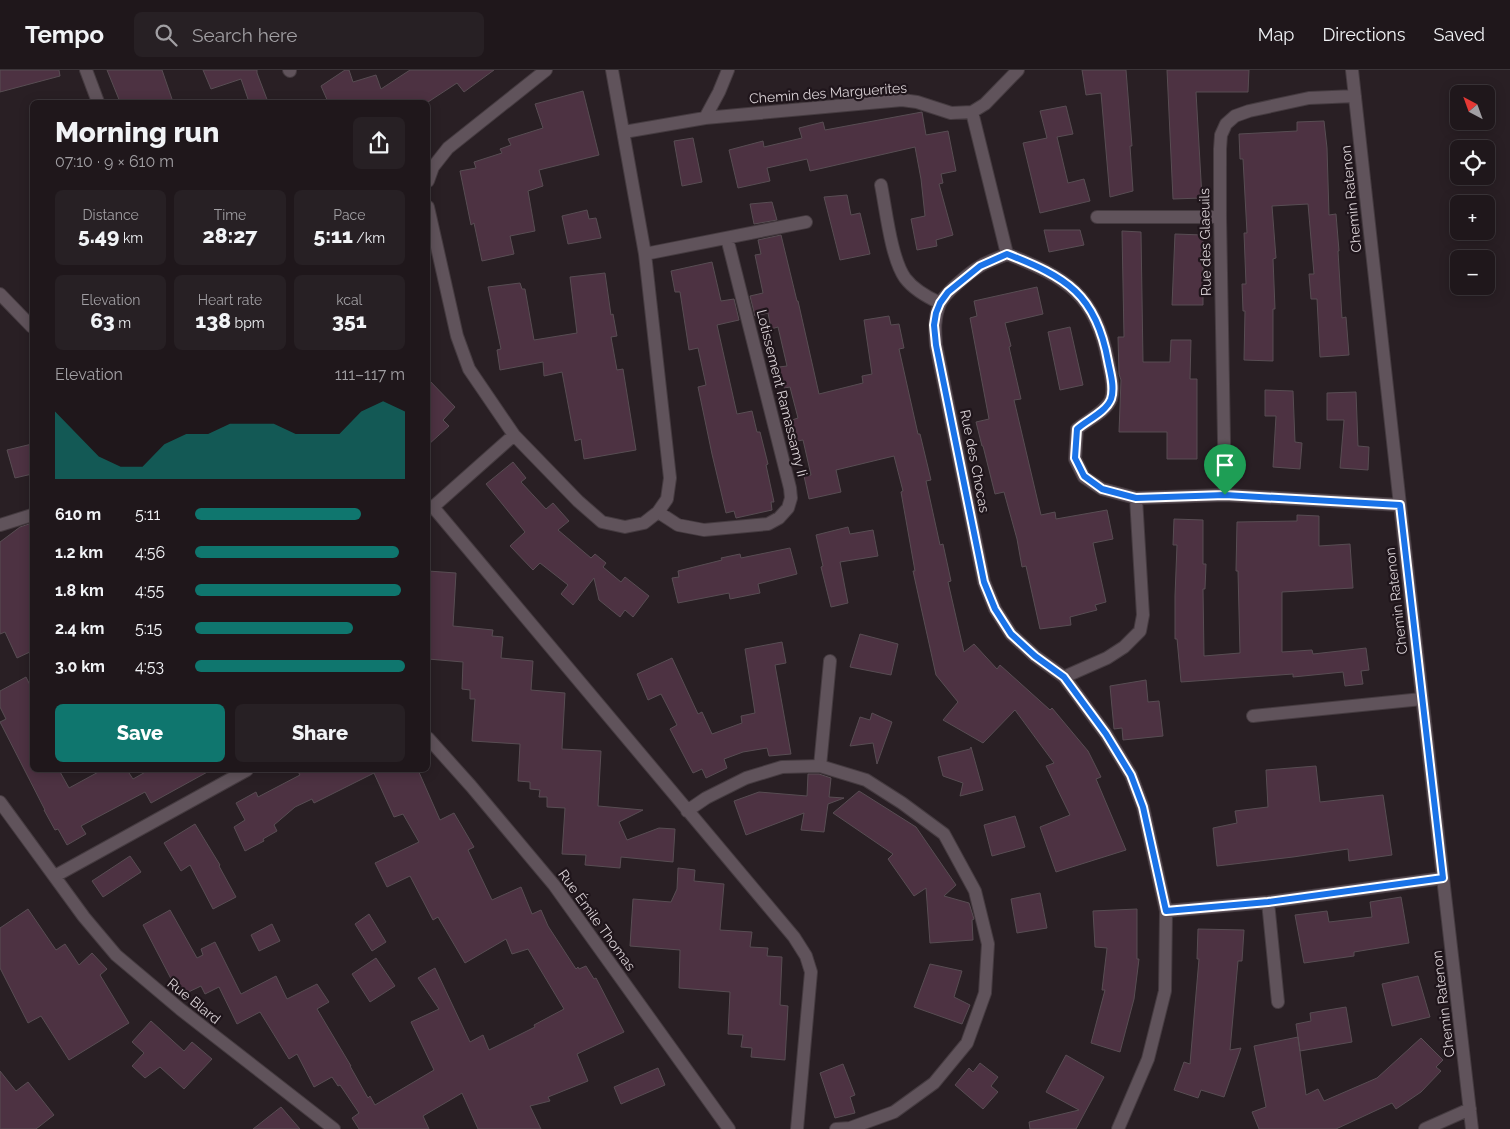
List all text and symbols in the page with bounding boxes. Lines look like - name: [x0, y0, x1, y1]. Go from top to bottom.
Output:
- search box: [134, 12, 484, 57]
- text: Tempo: [25, 20, 104, 49]
- icon: search: [152, 21, 180, 49]
- text: Search here: [192, 24, 297, 46]
- text: Map: [1258, 24, 1294, 45]
- text: Directions: [1322, 24, 1406, 45]
- text: Saved: [1434, 24, 1485, 45]
- street label: Chemin des Marguerites: [749, 79, 908, 106]
- north arrow: [1450, 85, 1495, 130]
- map controls: [1450, 85, 1495, 295]
- text: Morning run: [55, 116, 219, 149]
- button: share: [353, 117, 405, 169]
- button: locate: [1450, 140, 1495, 185]
- street label: Chemin Ratenon: [1337, 145, 1365, 253]
- text: 07:10 · 9 × 610 m: [55, 152, 174, 171]
- street label: Rue des Glaeuils: [1196, 188, 1214, 296]
- button: +: [1450, 195, 1495, 240]
- text: Distance: [83, 207, 139, 223]
- text: Time: [214, 207, 246, 223]
- text: Pace: [333, 207, 365, 223]
- text: 5.49: [78, 223, 119, 248]
- text: 28:27: [203, 223, 257, 248]
- text: 5:11: [314, 223, 353, 248]
- text: km: [119, 230, 143, 246]
- text: /km: [353, 230, 385, 246]
- button: −: [1450, 250, 1495, 295]
- text: Elevation: [81, 292, 140, 308]
- text: Heart rate: [198, 292, 262, 308]
- text: kcal: [336, 292, 362, 308]
- text: 63: [90, 308, 115, 333]
- text: 138: [195, 308, 231, 333]
- text: 351: [332, 308, 367, 333]
- street label: Lotissement Ramassamy Ii: [753, 308, 811, 478]
- text: m: [115, 315, 131, 331]
- text: bpm: [231, 315, 265, 331]
- text: Elevation: [55, 365, 123, 384]
- text: 111–117 m: [335, 365, 405, 384]
- street label: Rue des Chocas: [957, 408, 993, 514]
- pin: [1204, 444, 1246, 495]
- icon: arrive: [1211, 451, 1239, 479]
- text: 610 m: [55, 505, 101, 524]
- text: 5:11: [135, 505, 160, 524]
- text: 1.2 km: [55, 543, 103, 562]
- text: 4:56: [135, 543, 165, 562]
- street label: Chemin Ratenon: [1381, 547, 1411, 655]
- text: 1.8 km: [55, 581, 104, 600]
- text: 4:55: [135, 581, 164, 600]
- text: 2.4 km: [55, 619, 104, 638]
- text: 5:15: [135, 619, 162, 638]
- text: 3.0 km: [55, 657, 105, 676]
- text: 4:53: [135, 657, 164, 676]
- button: Save: [55, 704, 225, 762]
- button: Share: [235, 704, 405, 762]
- street label: Rue Émile Thomas: [555, 866, 640, 974]
- street label: Chemin Ratenon: [1428, 950, 1458, 1058]
- street label: Rue Blard: [164, 975, 224, 1027]

